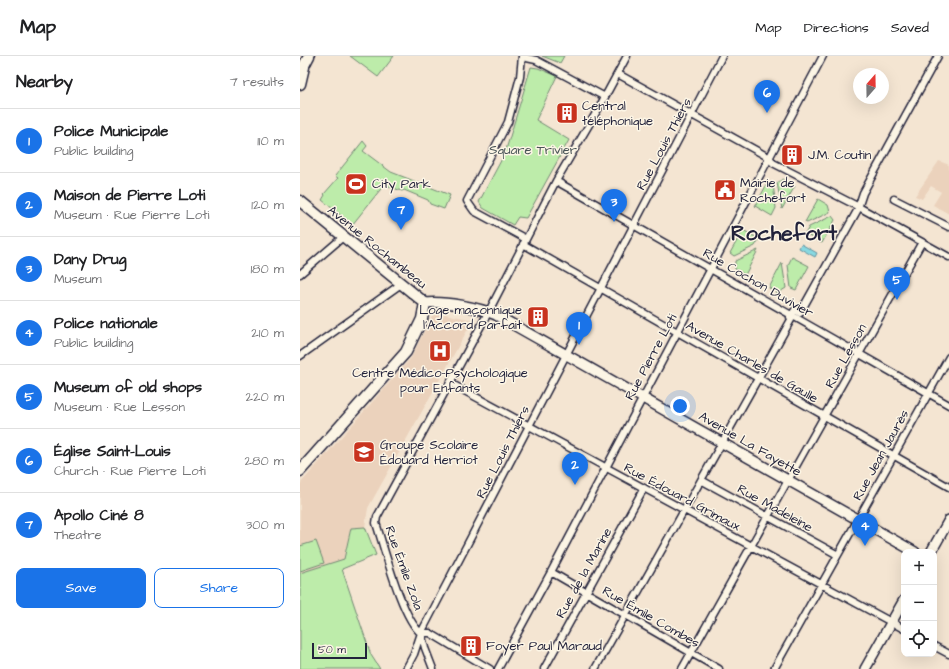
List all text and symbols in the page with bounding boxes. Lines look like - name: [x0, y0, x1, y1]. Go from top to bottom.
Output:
- text: Map: [20, 14, 56, 41]
- text: Map: [755, 18, 782, 38]
- text: Directions: [804, 18, 869, 38]
- text: Saved: [891, 18, 929, 38]
- north arrow: [853, 68, 889, 104]
- text: Nearby: [16, 70, 73, 94]
- text: 7 results: [230, 73, 284, 91]
- pin: 6: [754, 80, 780, 113]
- street label: Rue Louis Thiers: [632, 94, 696, 193]
- place label: Central téléphonique: [582, 97, 653, 130]
- building icon: Central téléphonique: [554, 100, 580, 126]
- text: Police Municipale: [54, 121, 168, 142]
- text: 1: [28, 132, 30, 150]
- text: 110 m: [257, 132, 284, 150]
- park label: Square Trivier: [489, 141, 577, 159]
- text: Public building: [54, 142, 133, 160]
- building icon: J.M. Coutin: [779, 142, 805, 168]
- place label: J.M. Coutin: [808, 146, 872, 164]
- sports icon: City Park: [343, 171, 369, 197]
- place label: Mairie de Rochefort: [740, 174, 806, 207]
- place label: City Park: [372, 175, 431, 194]
- public building icon: Mairie de Rochefort: [712, 177, 738, 203]
- text: Maison de Pierre Loti: [54, 185, 205, 206]
- pin: 3: [601, 189, 627, 222]
- text: 2: [25, 196, 33, 214]
- text: 120 m: [251, 196, 284, 214]
- pin: 7: [388, 197, 414, 230]
- street label: Avenue Rochambeau: [324, 201, 431, 293]
- text: Museum · Rue Pierre Loti: [54, 206, 209, 224]
- district label: Rochefort: [731, 219, 838, 248]
- street label: Rue Cochon Duvivier: [699, 244, 817, 322]
- text: Dany Drug: [54, 249, 126, 270]
- text: 3: [26, 260, 32, 278]
- text: 180 m: [250, 260, 284, 278]
- pin: 5: [884, 267, 910, 300]
- text: Museum: [54, 270, 102, 288]
- place label: Loge maçonnique l'Accord Parfait: [419, 301, 523, 334]
- building icon: Loge maçonnique l'Accord Parfait: [525, 304, 551, 330]
- street label: Rue Pierre Loti: [621, 311, 681, 403]
- pin: 1: [566, 312, 592, 345]
- text: Police nationale: [54, 313, 158, 334]
- street label: Avenue Charles de Gaulle: [683, 317, 821, 407]
- street label: Rue Lesson: [821, 320, 871, 391]
- text: 4: [25, 324, 33, 342]
- text: 210 m: [251, 324, 284, 342]
- text: Public building: [54, 334, 133, 352]
- hospital icon: Centre Médico-Psychologique pour Enfants: [427, 338, 453, 364]
- place label: Centre Médico-Psychologique pour Enfants: [352, 364, 528, 397]
- text: Museum of old shops: [54, 377, 202, 398]
- text: 5: [24, 388, 34, 406]
- text: 220 m: [246, 388, 284, 406]
- your location: [670, 396, 690, 416]
- text: Museum · Rue Lesson: [54, 398, 185, 416]
- street label: Rue Louis Thiers: [472, 402, 534, 502]
- street label: Rue Jean Jaurès: [849, 406, 914, 504]
- street label: Avenue La Fayette: [695, 407, 805, 482]
- place label: Groupe Scolaire Édouard Herriot: [380, 436, 478, 469]
- school or university icon: Groupe Scolaire Édouard Herriot: [351, 439, 377, 465]
- text: Église Saint-Louis: [54, 441, 171, 462]
- text: 6: [25, 452, 33, 470]
- text: 280 m: [245, 452, 284, 470]
- pin: 2: [562, 452, 588, 485]
- street label: Rue Édouard Grimaux: [621, 459, 744, 536]
- text: Church · Rue Pierre Loti: [54, 462, 206, 480]
- street label: Rue Madeleine: [734, 480, 816, 536]
- text: Apollo Ciné 8: [54, 505, 144, 526]
- pin: 4: [852, 513, 878, 546]
- text: 7: [25, 516, 33, 534]
- text: 300 m: [246, 516, 284, 534]
- street label: Rue Émile Zola: [380, 523, 428, 613]
- street label: Rue de la Marine: [552, 525, 616, 621]
- text: Theatre: [54, 526, 102, 544]
- map controls: [901, 549, 937, 657]
- button: +: [901, 549, 937, 585]
- button: Save: [16, 568, 146, 608]
- button: Share: [154, 568, 284, 608]
- street label: Rue Émile Combes: [599, 582, 703, 652]
- button: −: [901, 585, 937, 621]
- button: locate: [901, 621, 937, 657]
- building icon: Foyer Paul Maraud: [458, 633, 484, 659]
- place label: Foyer Paul Maraud: [486, 637, 602, 656]
- scale bar: [312, 641, 367, 660]
- text: 50 m: [318, 642, 346, 657]

